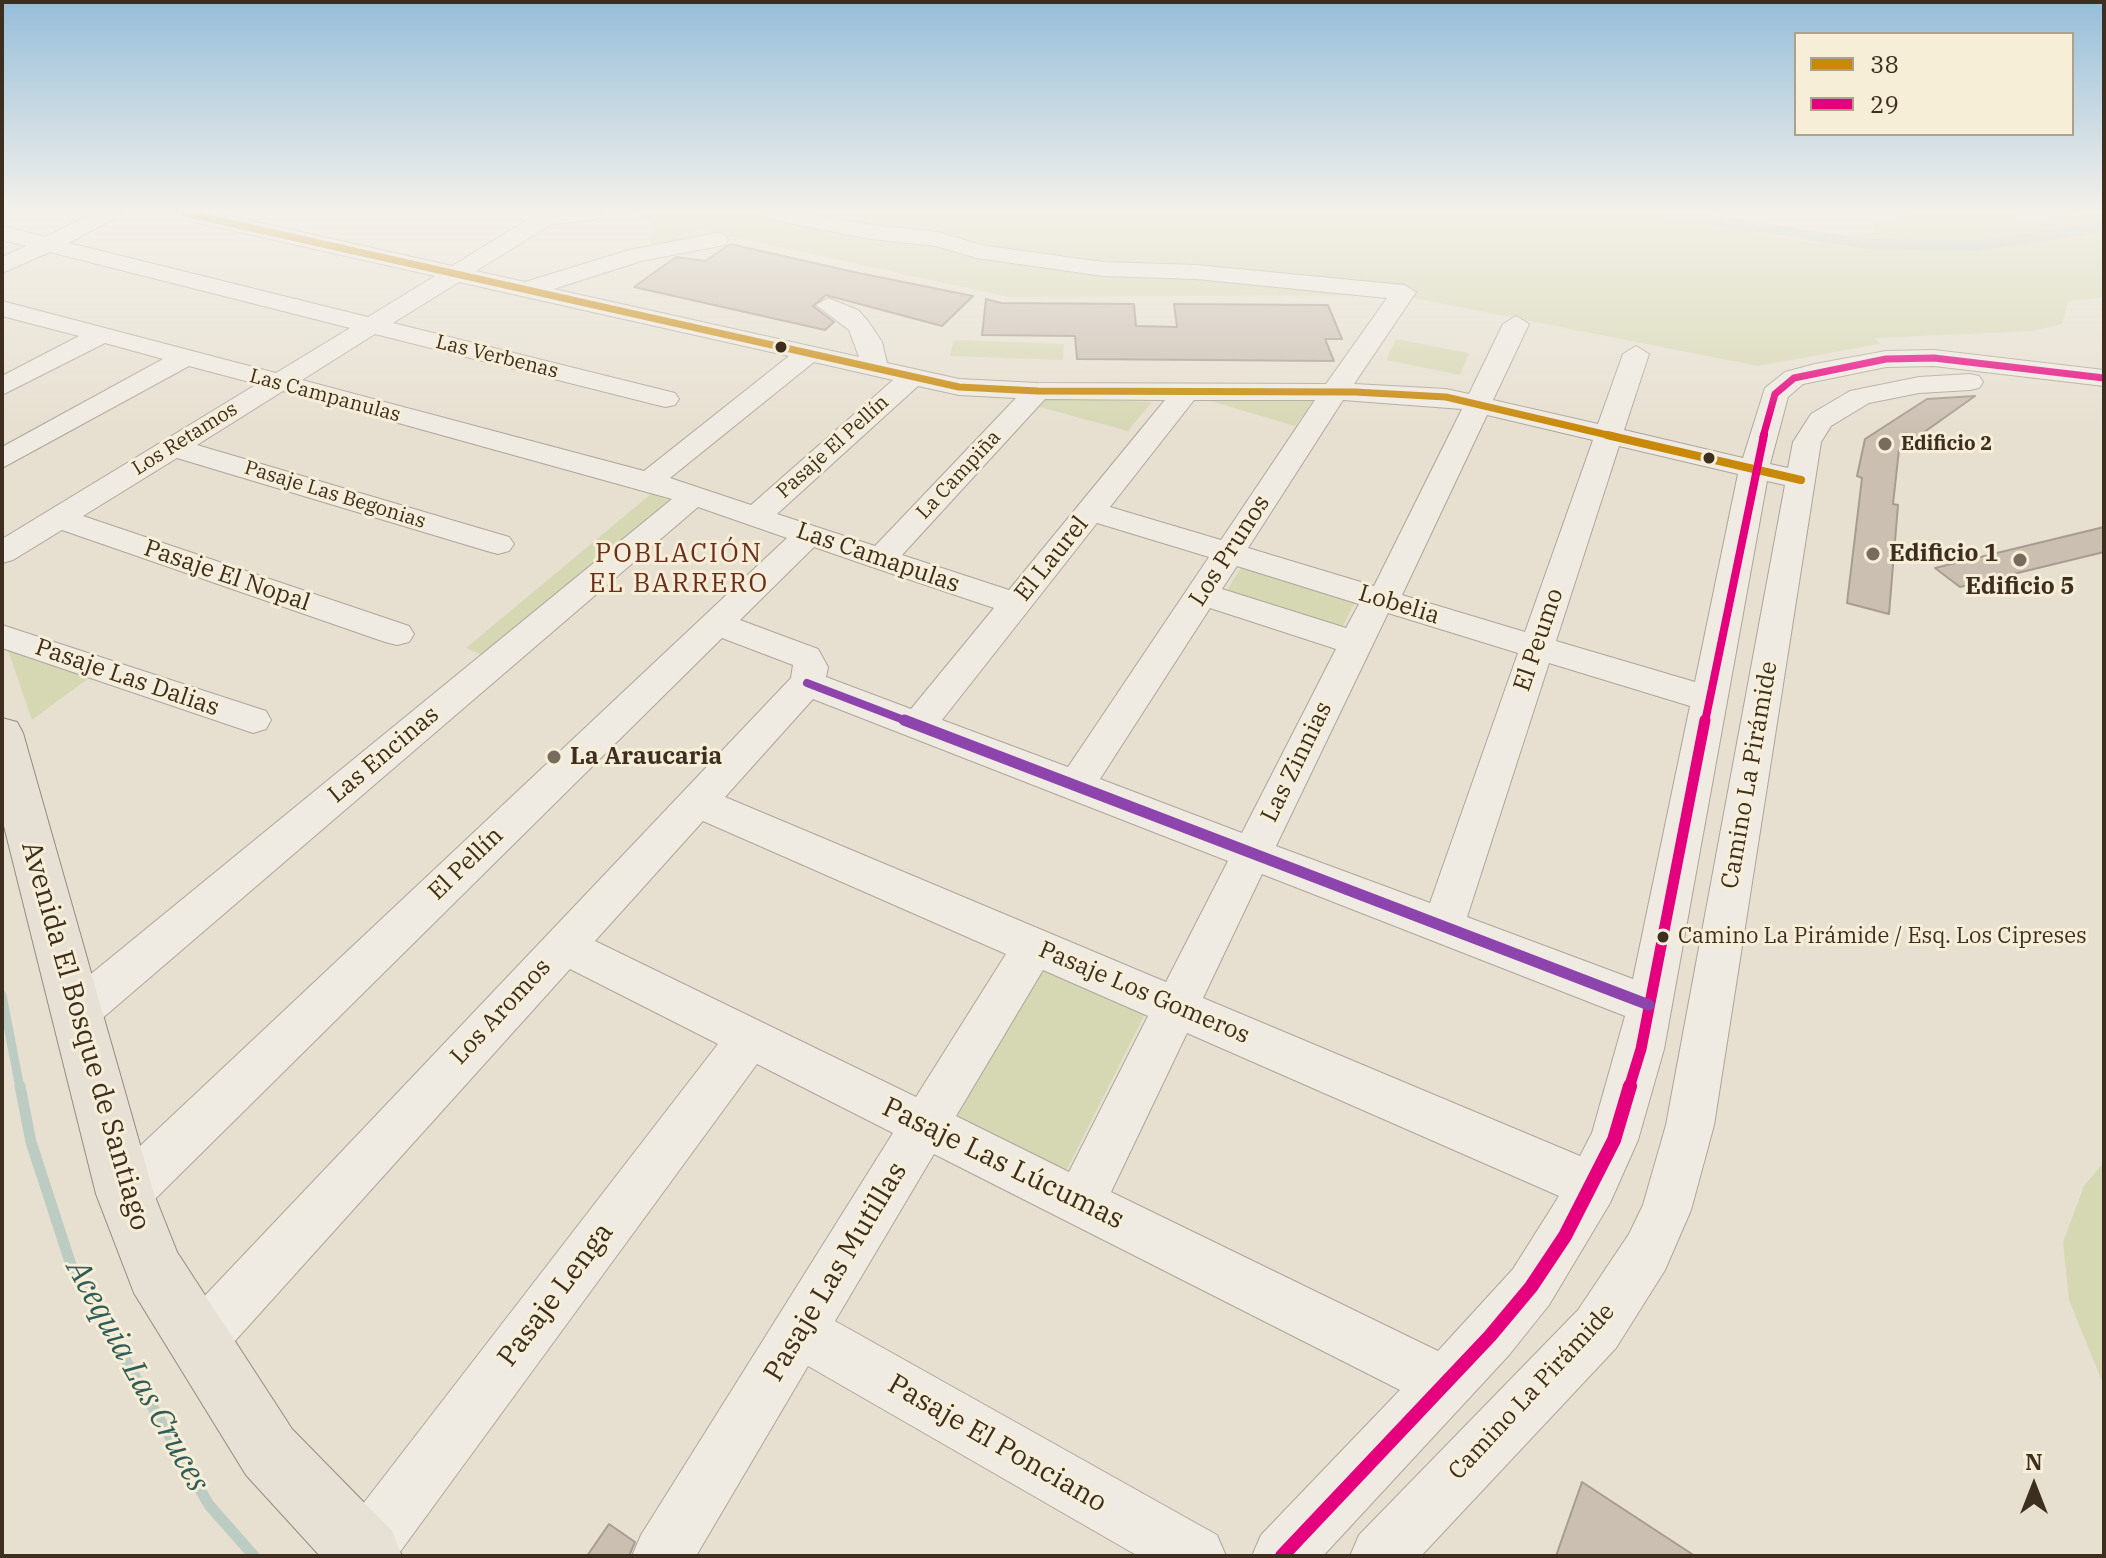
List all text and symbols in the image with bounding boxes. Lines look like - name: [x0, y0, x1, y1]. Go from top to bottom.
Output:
- legend: [1794, 32, 2074, 136]
- text: 38: [1870, 48, 1899, 80]
- text: 29: [1870, 88, 1899, 120]
- street label: Las Verbenas: [433, 330, 561, 384]
- unlabelled marker: [773, 339, 789, 355]
- street label: Las Campanulas: [247, 364, 403, 428]
- street label: Pasaje El Pellín: [772, 390, 894, 504]
- street label: Los Retamos: [128, 397, 242, 481]
- street label: La Campiña: [912, 426, 1006, 524]
- place label: Edificio 2: [1901, 432, 1992, 456]
- marker: Edificio 2: [1876, 435, 1894, 453]
- unlabelled marker: [1701, 450, 1717, 466]
- street label: Pasaje Las Begonias: [241, 456, 429, 534]
- street label: Los Prunos: [1184, 490, 1276, 612]
- street label: El Laurel: [1009, 511, 1095, 607]
- street label: Las Camapulas: [793, 517, 963, 599]
- street label: Pasaje El Nopal: [140, 534, 314, 618]
- district label: POBLACIÓN EL BARRERO: [589, 538, 769, 600]
- place label: Edificio 1: [1889, 540, 1998, 568]
- marker: Edificio 1: [1864, 545, 1882, 563]
- marker: Edificio 5: [2011, 551, 2029, 569]
- place label: Edificio 5: [1965, 573, 2075, 601]
- street label: Lobelia: [1355, 579, 1443, 631]
- street label: El Peumo: [1508, 585, 1570, 695]
- street label: Pasaje Las Dalias: [31, 633, 223, 723]
- street label: Camino La Pirámide: [1716, 659, 1784, 891]
- street label: Las Zinnias: [1255, 697, 1339, 827]
- street label: Las Encinas: [323, 700, 445, 810]
- place label: La Araucaria: [570, 743, 722, 771]
- marker: La Araucaria: [545, 748, 563, 766]
- street label: El Pellín: [423, 821, 509, 907]
- street label: Avenida El Bosque de Santiago: [13, 838, 157, 1234]
- place label: Camino La Pirámide / Esq. Los Cipreses: [1678, 924, 2087, 950]
- marker: Camino La Pirámide / Esq. Los Cipreses: [1655, 929, 1671, 945]
- street label: Pasaje Los Gomeros: [1034, 936, 1254, 1050]
- street label: Los Aromos: [445, 953, 557, 1071]
- street label: Pasaje Las Lúcumas: [877, 1091, 1129, 1237]
- street label: Pasaje Las Mutillas: [757, 1156, 915, 1388]
- street label: Pasaje Lenga: [491, 1216, 621, 1374]
- water label: Acequia Las Cruces: [57, 1253, 217, 1499]
- street label: Camino La Pirámide: [1443, 1298, 1621, 1486]
- street label: Pasaje El Ponciano: [882, 1368, 1112, 1520]
- north arrow: [1994, 1446, 2074, 1526]
- text: N: [2025, 1447, 2043, 1476]

